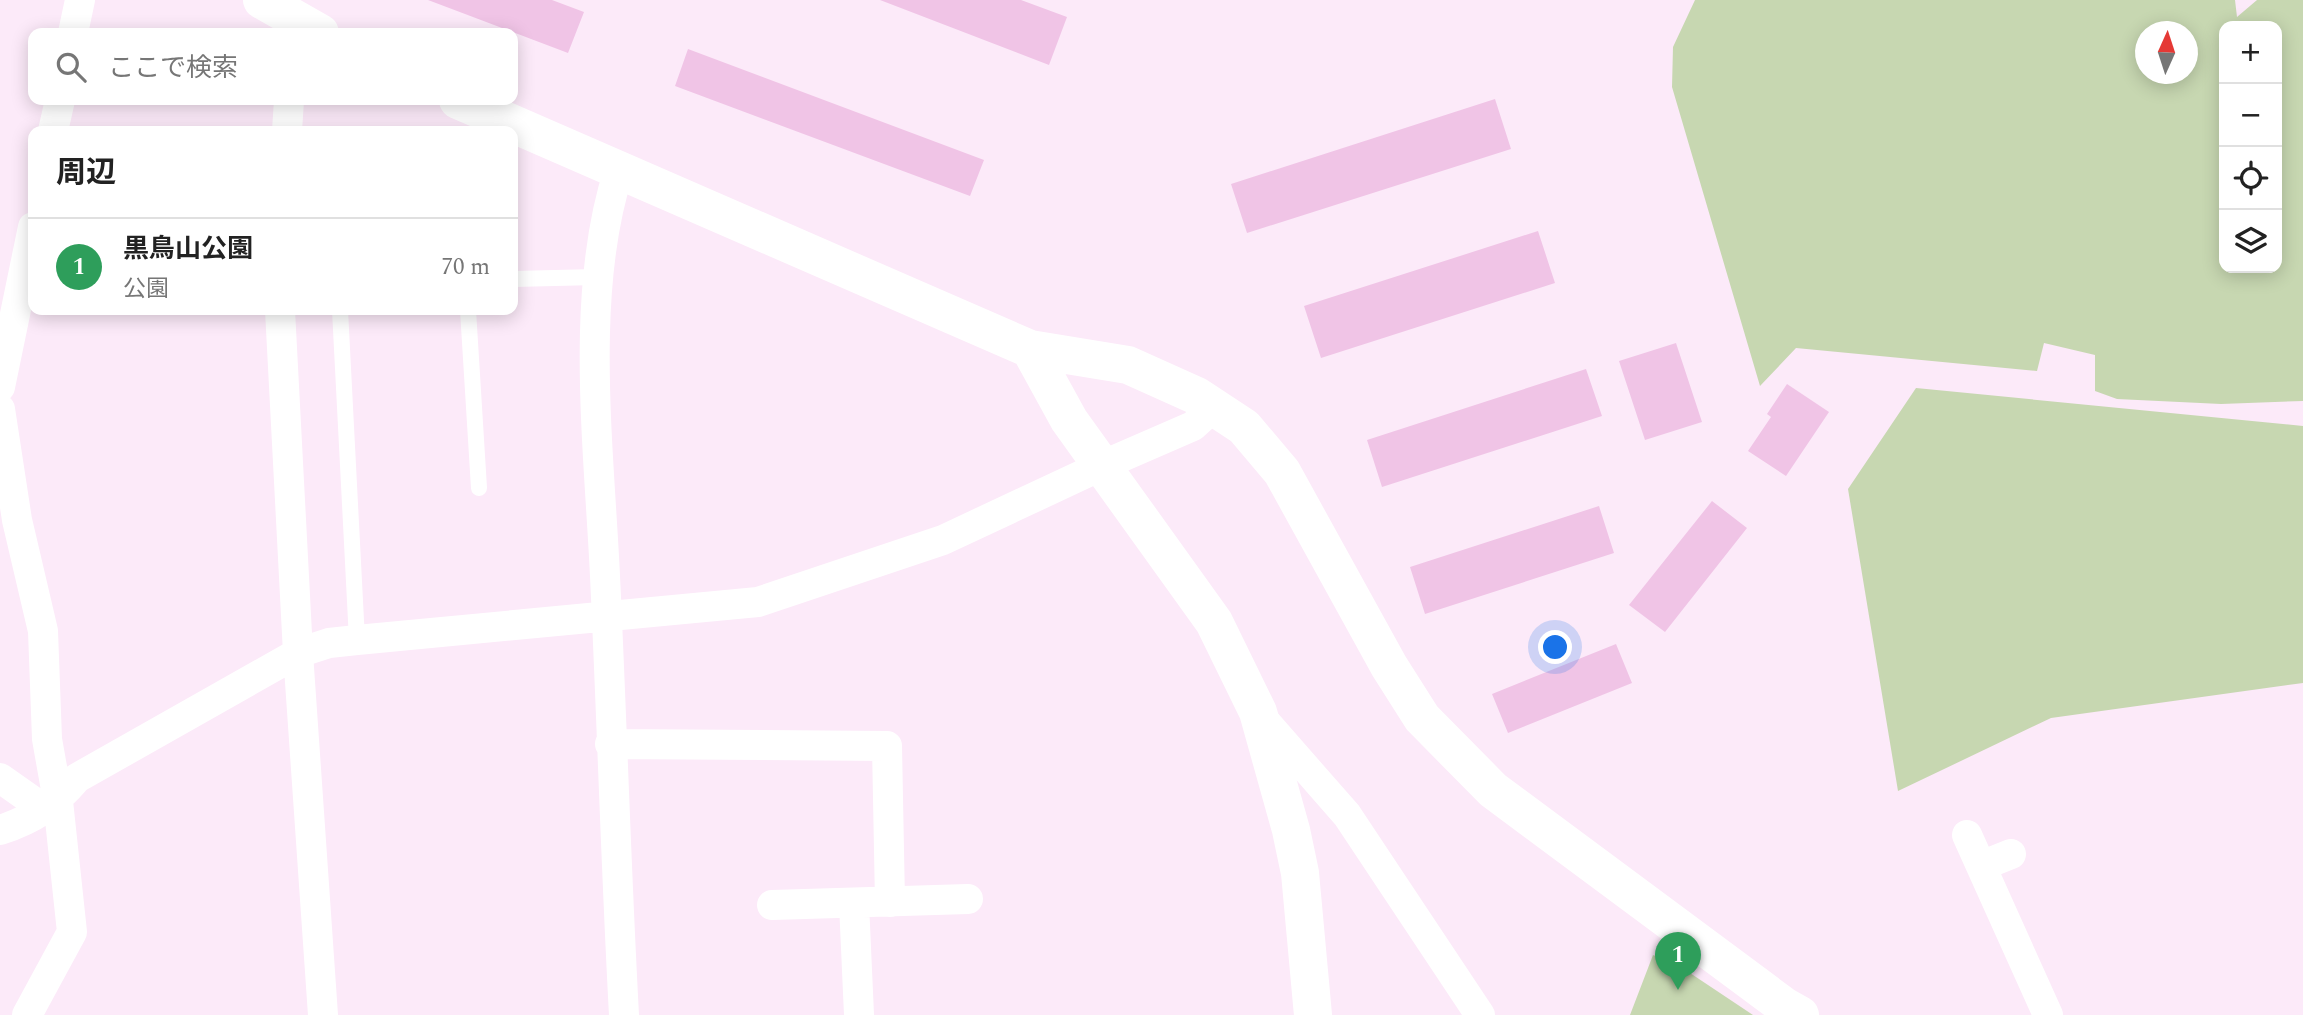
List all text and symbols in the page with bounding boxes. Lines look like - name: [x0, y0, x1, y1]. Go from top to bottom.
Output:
- north arrow: [2135, 21, 2198, 84]
- map controls: [2219, 21, 2282, 273]
- button: +: [2219, 21, 2282, 84]
- search box: [28, 28, 518, 105]
- icon: search: [52, 48, 90, 86]
- text: ここで検索: [108, 48, 238, 88]
- button: −: [2219, 84, 2282, 147]
- button: locate: [2219, 147, 2282, 210]
- text: 周辺: [56, 150, 116, 196]
- button: layers: [2219, 210, 2282, 273]
- text: 黒鳥山公園: [123, 229, 253, 269]
- text: 1: [73, 250, 85, 285]
- text: 70 m: [441, 250, 490, 285]
- text: 公園: [123, 272, 169, 307]
- your location: [1538, 630, 1572, 664]
- pin: 1: [1655, 932, 1701, 990]

